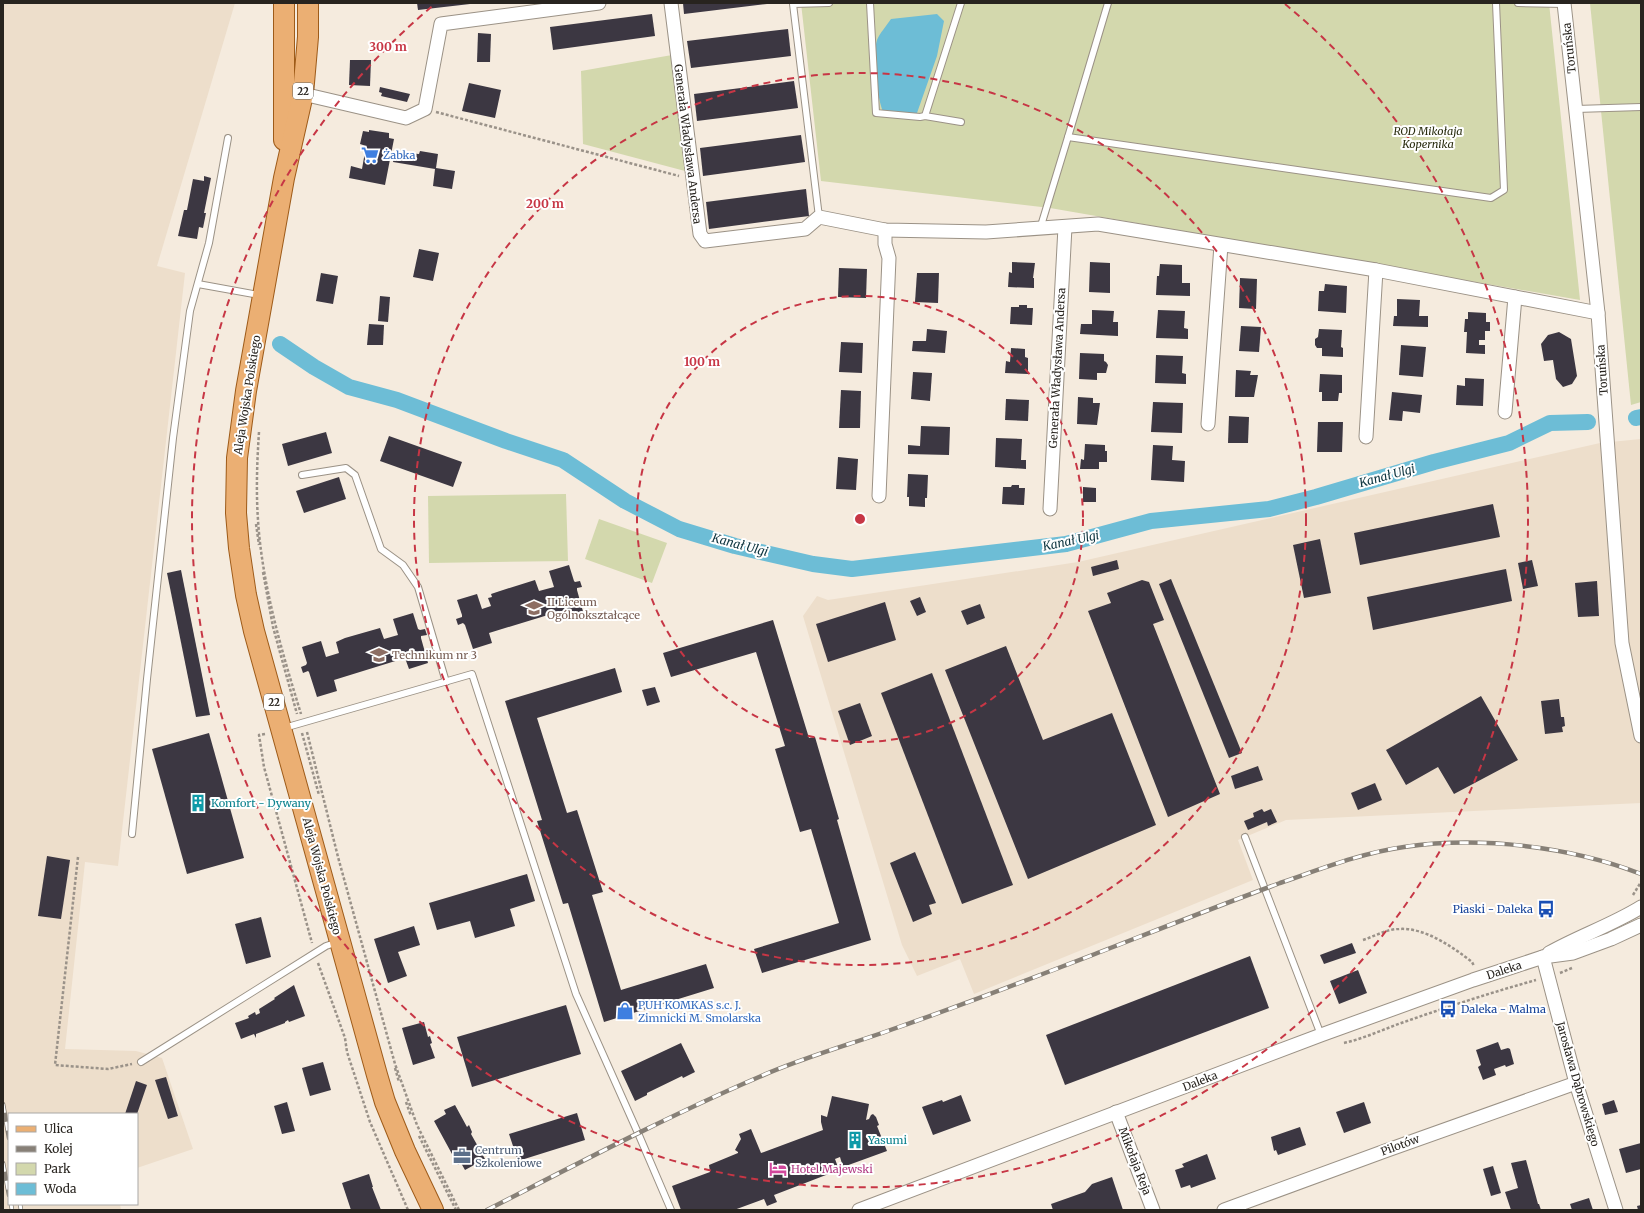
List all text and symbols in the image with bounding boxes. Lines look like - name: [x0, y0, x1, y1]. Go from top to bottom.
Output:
- street label: Toruńska: [1559, 22, 1579, 74]
- text: 300 m: [369, 39, 407, 54]
- street label: Generała Władysława Andersa: [671, 63, 705, 225]
- road number: 22: [293, 83, 313, 99]
- park label: ROD Mikołaja Kopernika: [1393, 124, 1463, 151]
- supermarket icon: Żabka: [360, 145, 380, 165]
- place label: Żabka: [383, 148, 416, 162]
- text: 200 m: [526, 196, 564, 211]
- street label: Generała Władysława Andersa: [1046, 287, 1068, 449]
- street label: Aleja Wojska Polskiego: [230, 334, 263, 457]
- street label: Toruńska: [1593, 344, 1611, 396]
- text: 100 m: [684, 354, 720, 369]
- water label: Kanał Ulgi: [1356, 461, 1417, 490]
- centre of rings: [853, 512, 867, 526]
- water label: Kanał Ulgi: [1040, 527, 1101, 554]
- water label: Kanał Ulgi: [710, 530, 770, 559]
- place label: II Liceum Ogólnokształcące: [547, 595, 640, 622]
- school or university icon: II Liceum Ogólnokształcące: [524, 598, 544, 618]
- school or university icon: Technikum nr 3: [369, 645, 389, 665]
- place label: Technikum nr 3: [392, 648, 477, 662]
- road number: 22: [264, 694, 284, 710]
- building icon: Komfort - Dywany: [188, 793, 208, 813]
- place label: Komfort - Dywany: [211, 796, 312, 810]
- street label: Aleja Wojska Polskiego: [299, 815, 345, 937]
- bus stop icon: Piaski - Daleka: [1536, 899, 1556, 919]
- place label: Piaski - Daleka: [1453, 902, 1533, 916]
- street label: Daleka: [1485, 958, 1523, 982]
- place label: PUH KOMKAS s.c. J. Zimnicki M. Smolarska: [638, 998, 761, 1025]
- bus stop icon: Daleka - Malma: [1438, 999, 1458, 1019]
- shop icon: PUH KOMKAS s.c. J. Zimnicki M. Smolarska: [615, 1001, 635, 1021]
- place label: Daleka - Malma: [1461, 1002, 1546, 1016]
- street label: Jarosława Dąbrowskiego: [1553, 1019, 1603, 1149]
- street label: Daleka: [1181, 1068, 1220, 1094]
- legend: [8, 1113, 138, 1205]
- text: Ulica: [44, 1121, 73, 1136]
- street label: Mikołaja Reja: [1116, 1125, 1154, 1197]
- building icon: Yasumi: [845, 1130, 865, 1150]
- street label: Pilotów: [1379, 1131, 1422, 1158]
- place label: Yasumi: [867, 1133, 907, 1147]
- text: Kolej: [44, 1141, 73, 1156]
- place label: Centrum Szkoleniowe: [475, 1143, 542, 1170]
- office icon: Centrum Szkoleniowe: [452, 1146, 472, 1166]
- hotel icon: Hotel Majewski: [768, 1159, 788, 1179]
- text: Park: [44, 1161, 71, 1176]
- place label: Hotel Majewski: [791, 1162, 873, 1176]
- text: Woda: [43, 1181, 77, 1196]

